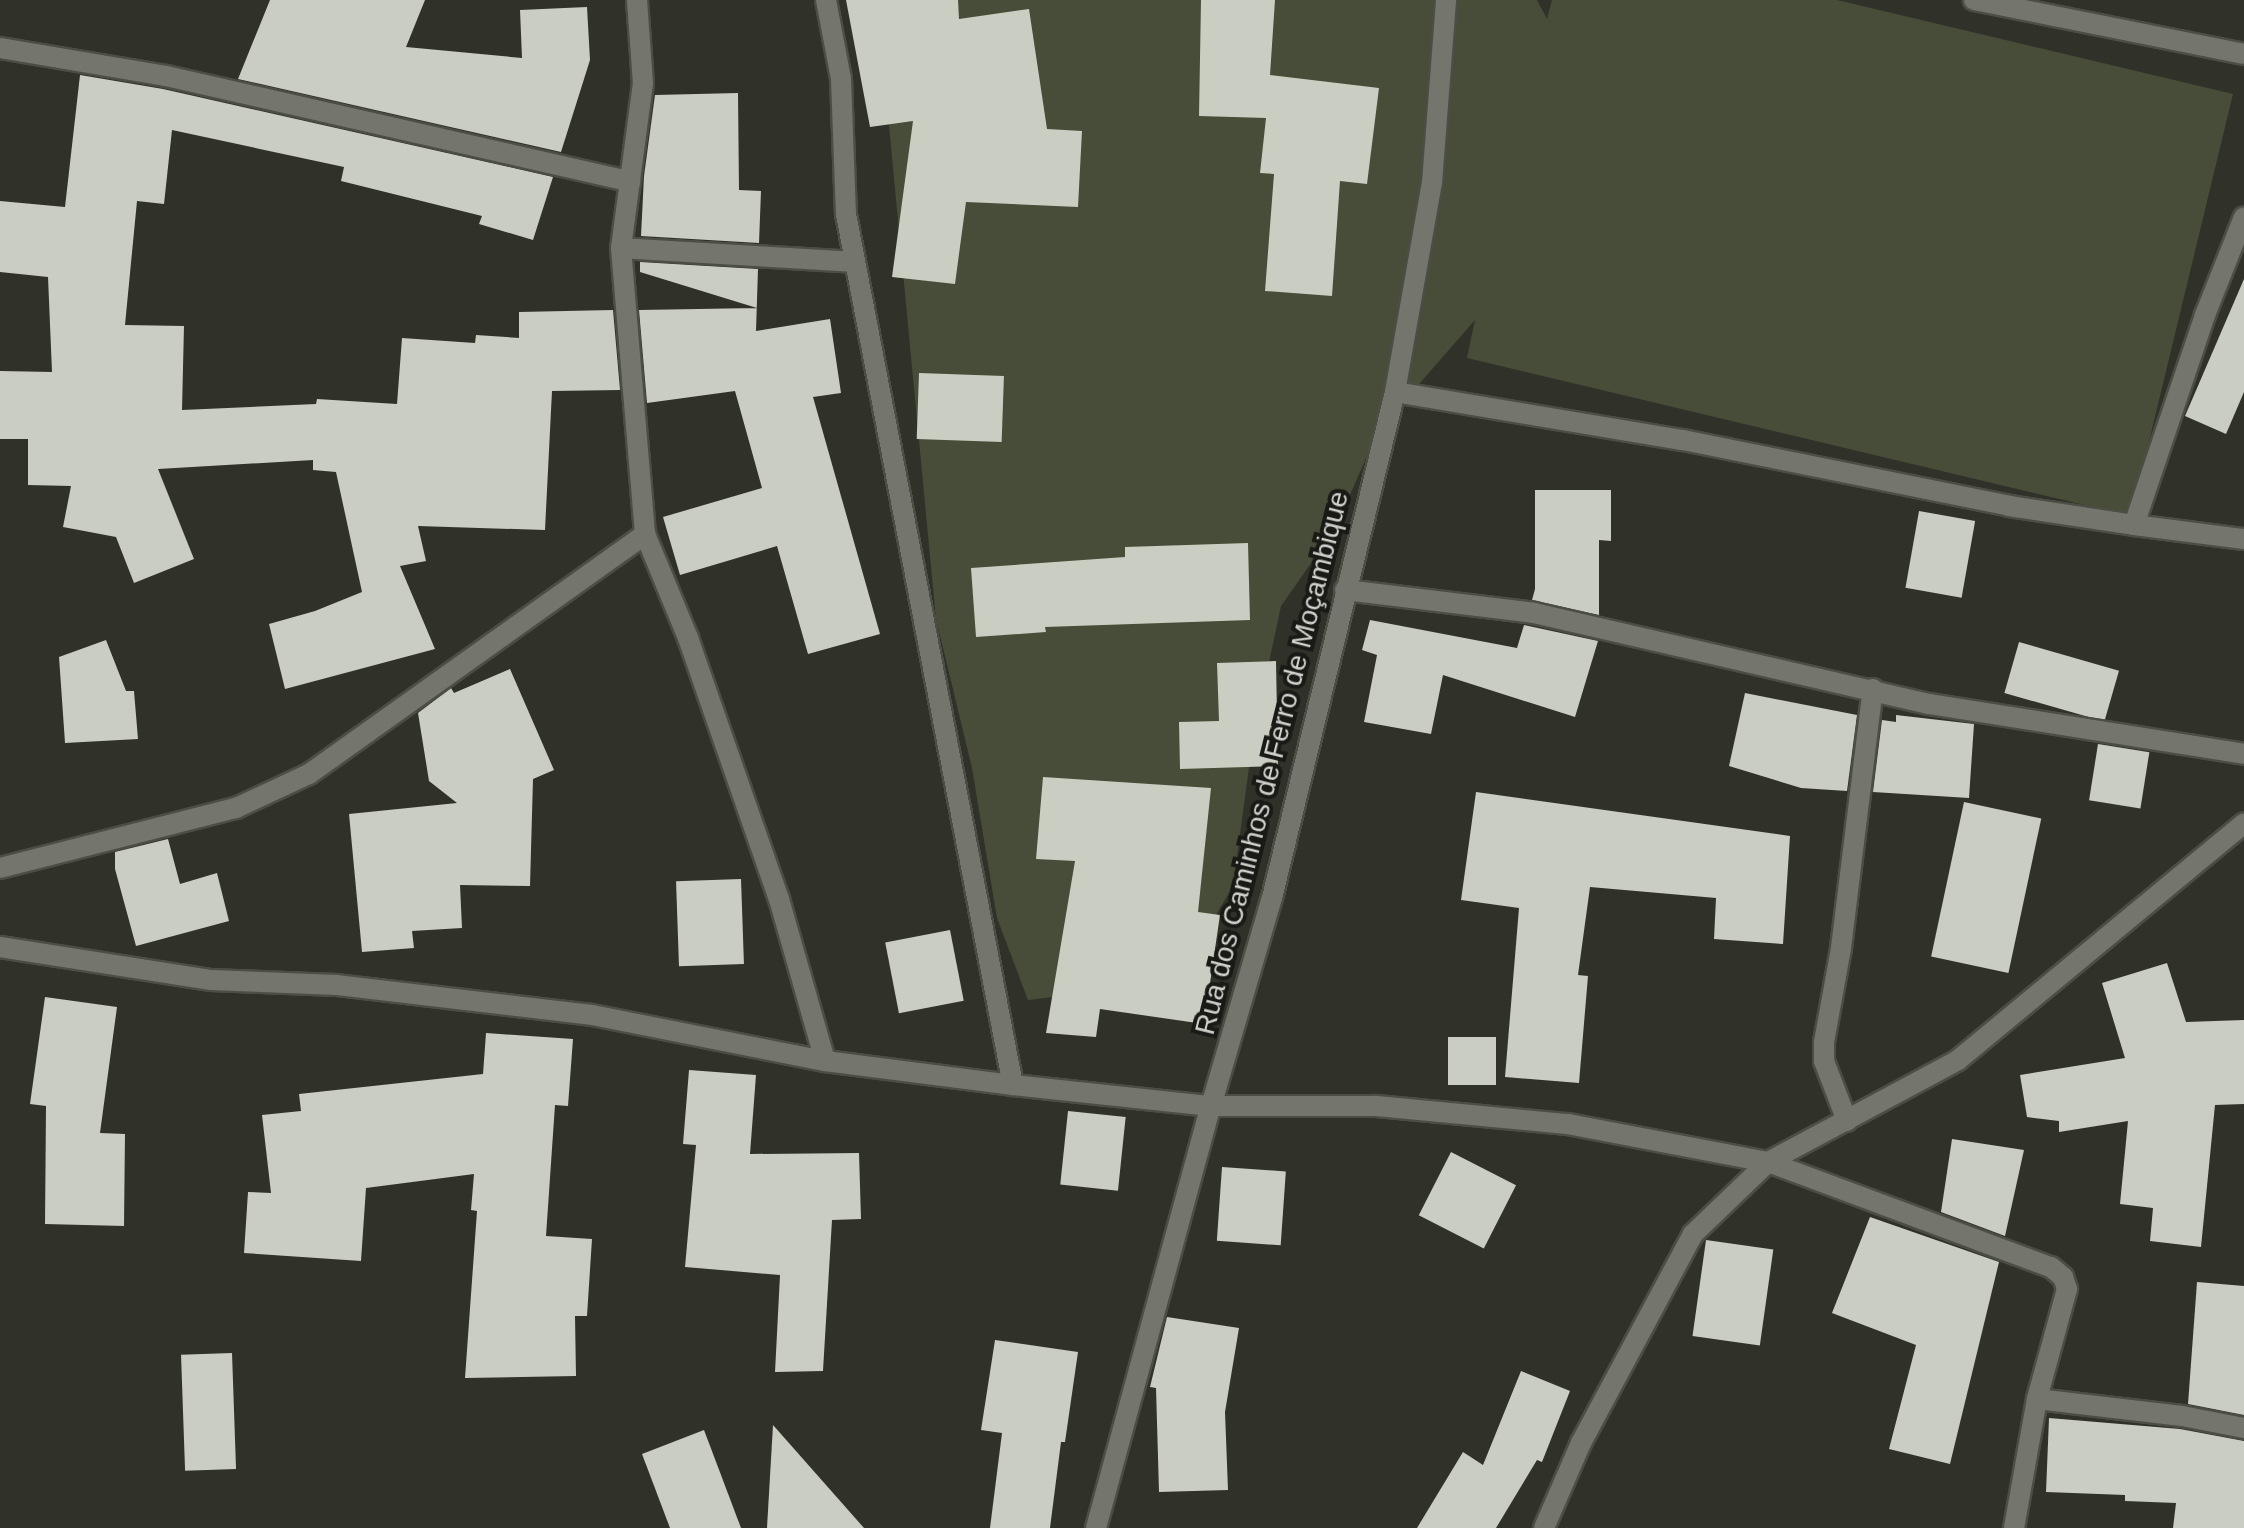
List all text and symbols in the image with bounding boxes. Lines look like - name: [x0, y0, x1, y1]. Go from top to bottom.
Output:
- street label: Rua dos Caminhos de Ferro de Moçambique: [1188, 488, 1356, 1038]

